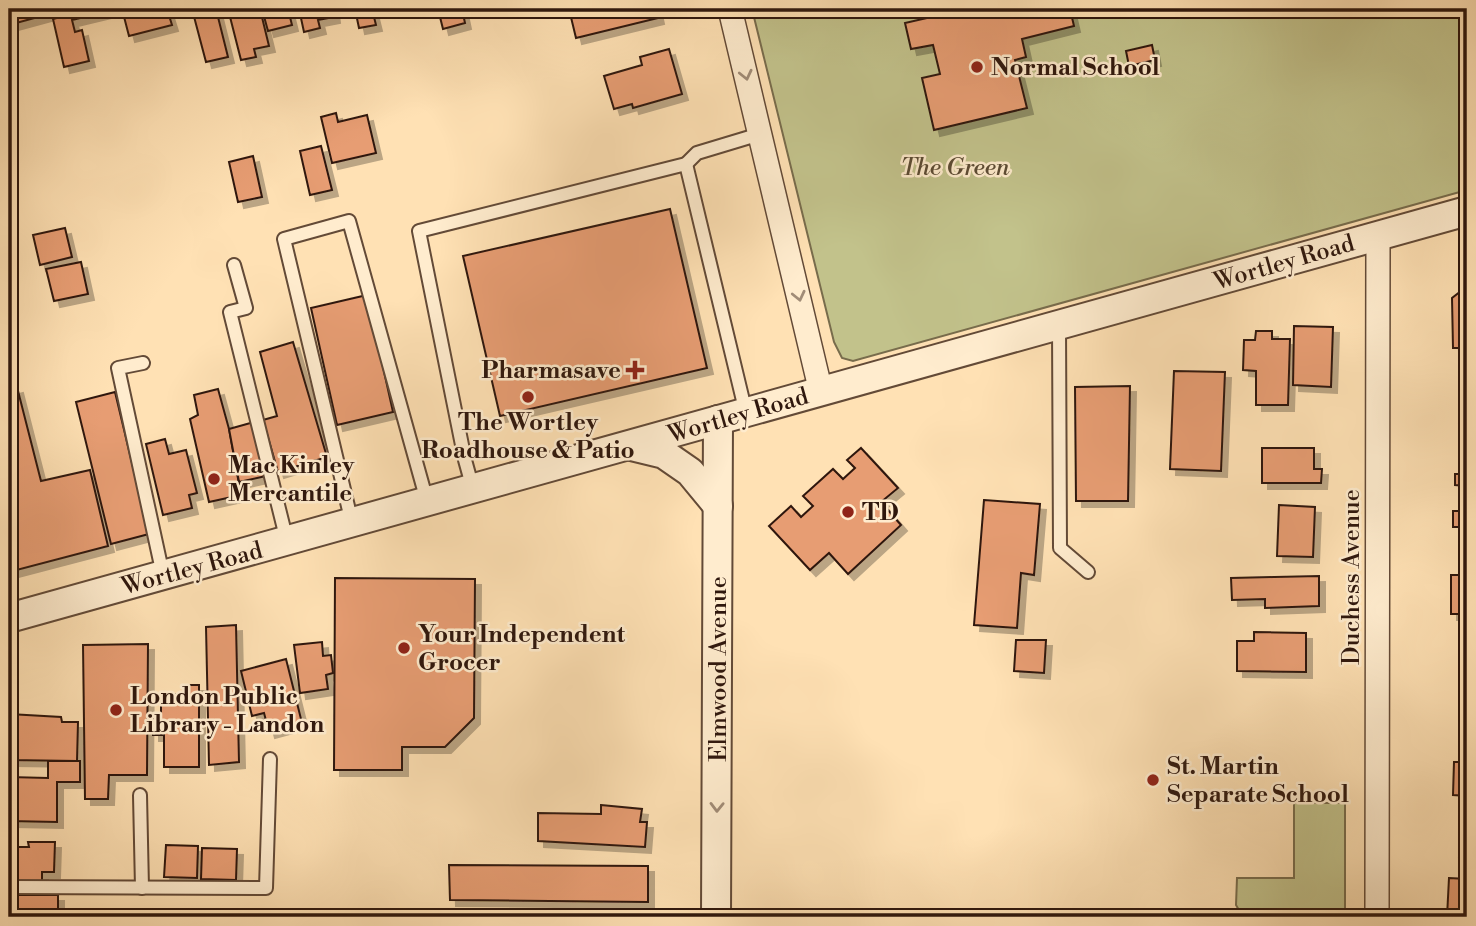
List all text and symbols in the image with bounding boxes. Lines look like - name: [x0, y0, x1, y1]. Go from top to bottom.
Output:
- place label: Normal School: [991, 53, 1160, 83]
- marker: Normal School: [969, 59, 985, 75]
- one-way arrow: [738, 69, 752, 81]
- park label: The Green: [901, 153, 1010, 183]
- street label: Wortley Road: [1210, 228, 1358, 298]
- one-way arrow: [790, 290, 805, 302]
- place label: Pharmasave: [481, 356, 621, 386]
- marker: Pharmasave: [627, 362, 643, 378]
- street label: Wortley Road: [664, 381, 812, 451]
- marker: The Wortley Roadhouse & Patio: [520, 389, 536, 405]
- place label: The Wortley Roadhouse & Patio: [421, 408, 635, 466]
- place label: Mac Kinley Mercantile: [228, 451, 355, 509]
- marker: Mac Kinley Mercantile: [206, 471, 222, 487]
- street label: Duchess Avenue: [1337, 489, 1367, 665]
- place label: TD: [862, 498, 899, 528]
- marker: TD: [840, 504, 856, 520]
- street label: Wortley Road: [117, 536, 266, 602]
- street label: Elmwood Avenue: [704, 576, 734, 762]
- place label: Your Independent Grocer: [418, 620, 625, 678]
- marker: Your Independent Grocer: [396, 640, 412, 656]
- place label: London Public Library - Landon: [130, 682, 324, 740]
- marker: London Public Library - Landon: [108, 702, 124, 718]
- place label: St. Martin Separate School: [1167, 752, 1349, 810]
- marker: St. Martin Separate School: [1145, 772, 1161, 788]
- one-way arrow: [709, 802, 725, 813]

